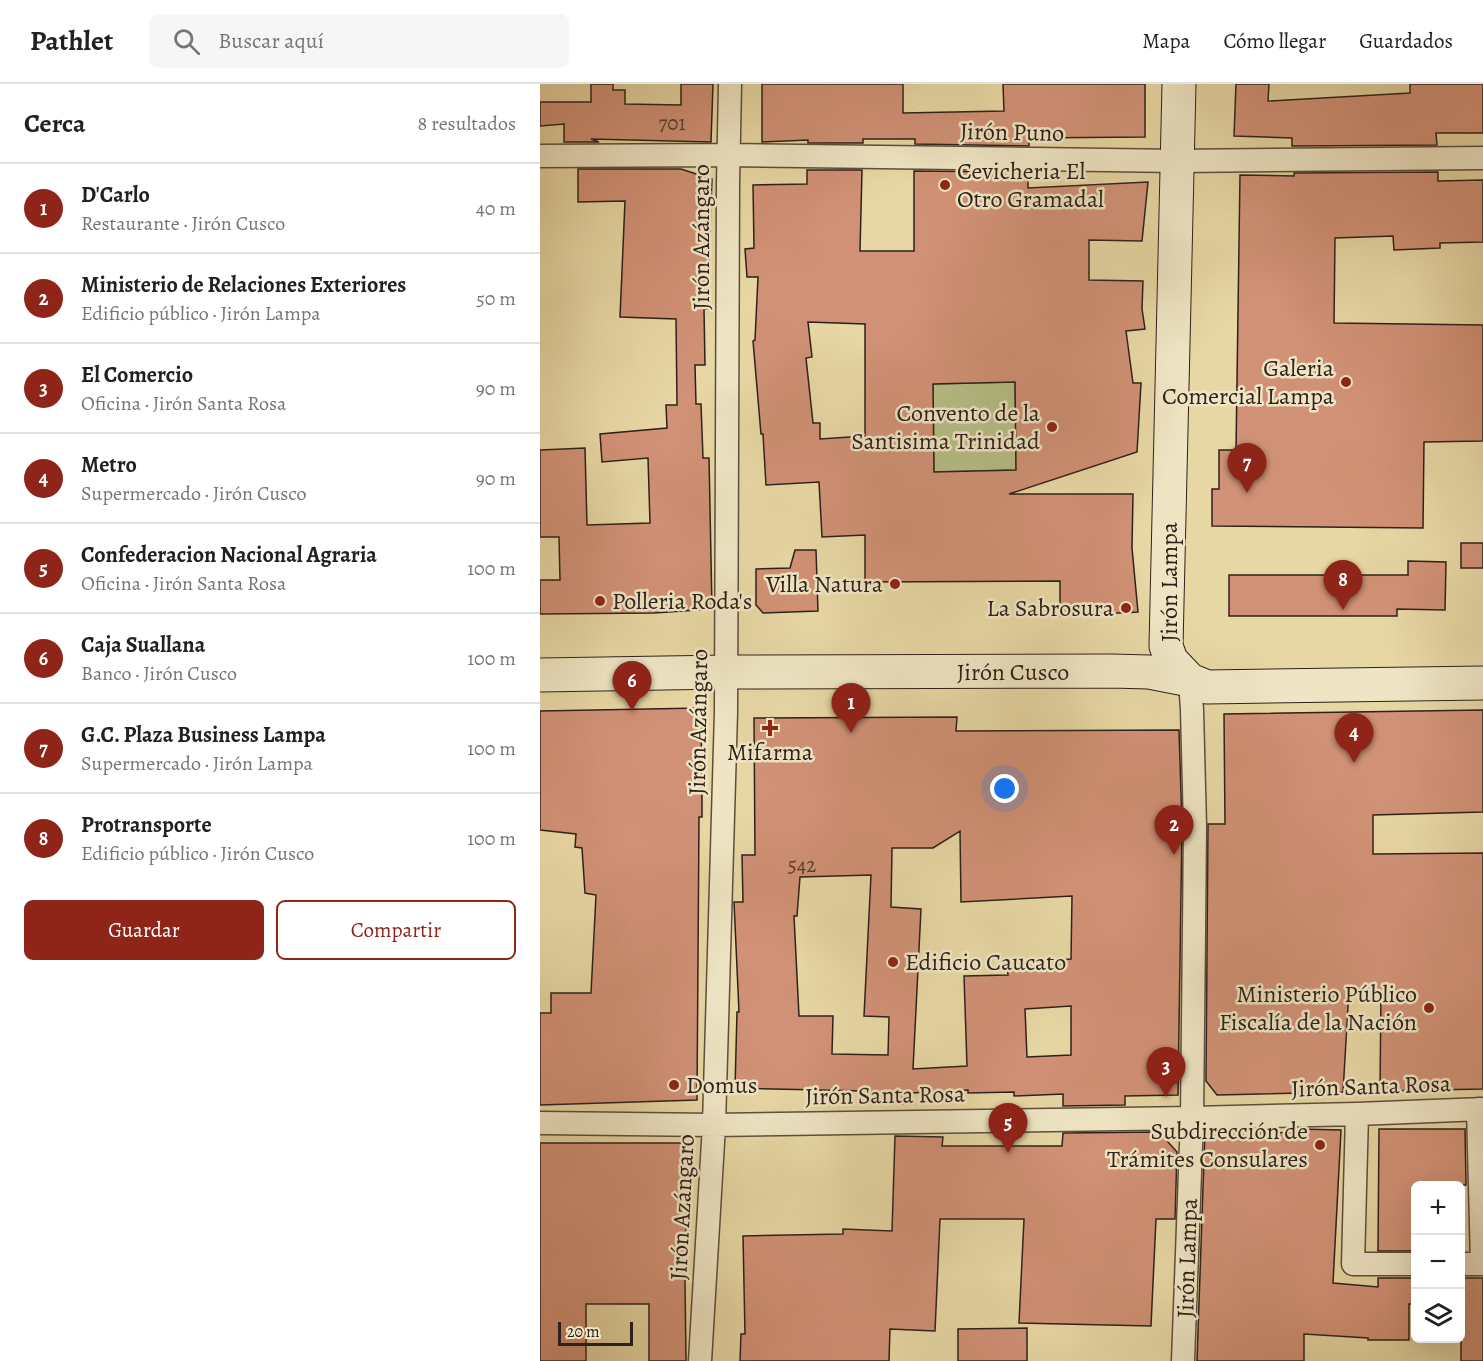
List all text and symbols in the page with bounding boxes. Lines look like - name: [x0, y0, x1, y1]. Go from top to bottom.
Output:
- search box: [149, 14, 569, 68]
- text: Pathlet: [30, 22, 113, 60]
- icon: search: [170, 25, 203, 58]
- text: Buscar aquí: [218, 26, 324, 56]
- text: Mapa: [1142, 27, 1190, 55]
- text: Cómo llegar: [1223, 27, 1326, 55]
- text: Guardados: [1359, 27, 1453, 55]
- text: Cerca: [24, 106, 86, 141]
- house number: 701: [658, 109, 686, 137]
- text: 8 resultados: [418, 110, 516, 137]
- street label: Jirón Puno: [960, 115, 1064, 149]
- place label: Cevicheria El Otro Gramadal: [957, 155, 1104, 215]
- street label: Jirón Azángaro: [685, 164, 717, 310]
- marker: Cevicheria El Otro Gramadal: [938, 178, 952, 192]
- text: D'Carlo: [81, 180, 150, 210]
- text: 1: [40, 195, 47, 222]
- text: 40 m: [476, 195, 516, 222]
- text: Restaurante · Jirón Cusco: [81, 210, 285, 237]
- text: Ministerio de Relaciones Exteriores: [81, 270, 406, 300]
- text: 2: [39, 285, 48, 312]
- text: 50 m: [476, 285, 516, 312]
- text: Edificio público · Jirón Lampa: [81, 300, 321, 327]
- place label: Galeria Comercial Lampa: [1162, 352, 1335, 412]
- text: El Comercio: [81, 360, 193, 390]
- text: 3: [39, 375, 48, 402]
- text: 90 m: [476, 375, 516, 402]
- marker: Galeria Comercial Lampa: [1339, 375, 1353, 389]
- text: Oficina · Jirón Santa Rosa: [81, 390, 286, 417]
- place label: Convento de la Santisima Trinidad: [851, 397, 1041, 457]
- marker: Convento de la Santisima Trinidad: [1045, 420, 1059, 434]
- pin: 7: [1228, 444, 1266, 493]
- text: Metro: [81, 450, 137, 480]
- text: 4: [39, 465, 48, 492]
- text: 90 m: [476, 465, 516, 492]
- text: Supermercado · Jirón Cusco: [81, 480, 306, 507]
- street label: Jirón Lampa: [1153, 521, 1185, 642]
- text: Confederacion Nacional Agraria: [81, 540, 377, 570]
- text: 5: [39, 555, 48, 582]
- text: 100 m: [467, 555, 516, 582]
- pin: 8: [1324, 560, 1362, 610]
- place label: Villa Natura: [765, 568, 884, 600]
- text: Oficina · Jirón Santa Rosa: [81, 570, 286, 597]
- marker: Villa Natura: [888, 577, 902, 591]
- place label: Polleria Roda's: [612, 585, 752, 617]
- place label: La Sabrosura: [987, 592, 1115, 624]
- marker: Polleria Roda's: [593, 594, 607, 608]
- marker: La Sabrosura: [1119, 601, 1133, 615]
- text: Caja Suallana: [81, 630, 205, 660]
- text: 6: [39, 645, 48, 672]
- text: 100 m: [467, 645, 516, 672]
- street label: Jirón Azángaro: [681, 649, 715, 795]
- street label: Jirón Cusco: [957, 656, 1069, 688]
- text: Banco · Jirón Cusco: [81, 660, 237, 687]
- pin: 6: [612, 662, 652, 711]
- pin: 1: [832, 684, 870, 733]
- pin: 4: [1334, 714, 1374, 763]
- text: G.C. Plaza Business Lampa: [81, 720, 326, 750]
- marker: Mifarma: [763, 721, 777, 735]
- text: 7: [39, 735, 48, 762]
- text: 100 m: [467, 735, 516, 762]
- place label: Mifarma: [727, 736, 814, 768]
- text: Supermercado · Jirón Lampa: [81, 750, 313, 777]
- your location: [990, 774, 1019, 803]
- pin: 2: [1154, 806, 1194, 855]
- text: Protransporte: [81, 810, 212, 840]
- text: 8: [39, 825, 48, 852]
- text: 100 m: [467, 825, 516, 852]
- text: Edificio público · Jirón Cusco: [81, 840, 314, 867]
- house number: 542: [788, 851, 816, 879]
- button: Guardar: [24, 900, 264, 960]
- button: Compartir: [276, 900, 516, 960]
- place label: Edificio Caucato: [905, 946, 1066, 978]
- marker: Edificio Caucato: [886, 955, 900, 969]
- place label: Ministerio Público Fiscalía de la Nación: [1219, 978, 1417, 1038]
- marker: Ministerio Público Fiscalía de la Nación: [1422, 1001, 1436, 1015]
- pin: 3: [1146, 1048, 1186, 1097]
- street label: Jirón Santa Rosa: [1290, 1067, 1452, 1105]
- place label: Domus: [686, 1069, 757, 1101]
- marker: Domus: [667, 1078, 681, 1092]
- street label: Jirón Santa Rosa: [805, 1078, 966, 1112]
- pin: 5: [988, 1104, 1028, 1153]
- place label: Subdirección de Trámites Consulares: [1107, 1115, 1308, 1175]
- street label: Jirón Azángaro: [662, 1133, 702, 1281]
- marker: Subdirección de Trámites Consulares: [1313, 1138, 1327, 1152]
- map controls: [1411, 1181, 1465, 1343]
- button: +: [1411, 1181, 1465, 1235]
- street label: Jirón Lampa: [1169, 1197, 1205, 1319]
- button: −: [1411, 1235, 1465, 1289]
- button: layers: [1411, 1289, 1465, 1343]
- scale bar: [558, 1319, 633, 1346]
- text: 20 m: [567, 1321, 600, 1343]

